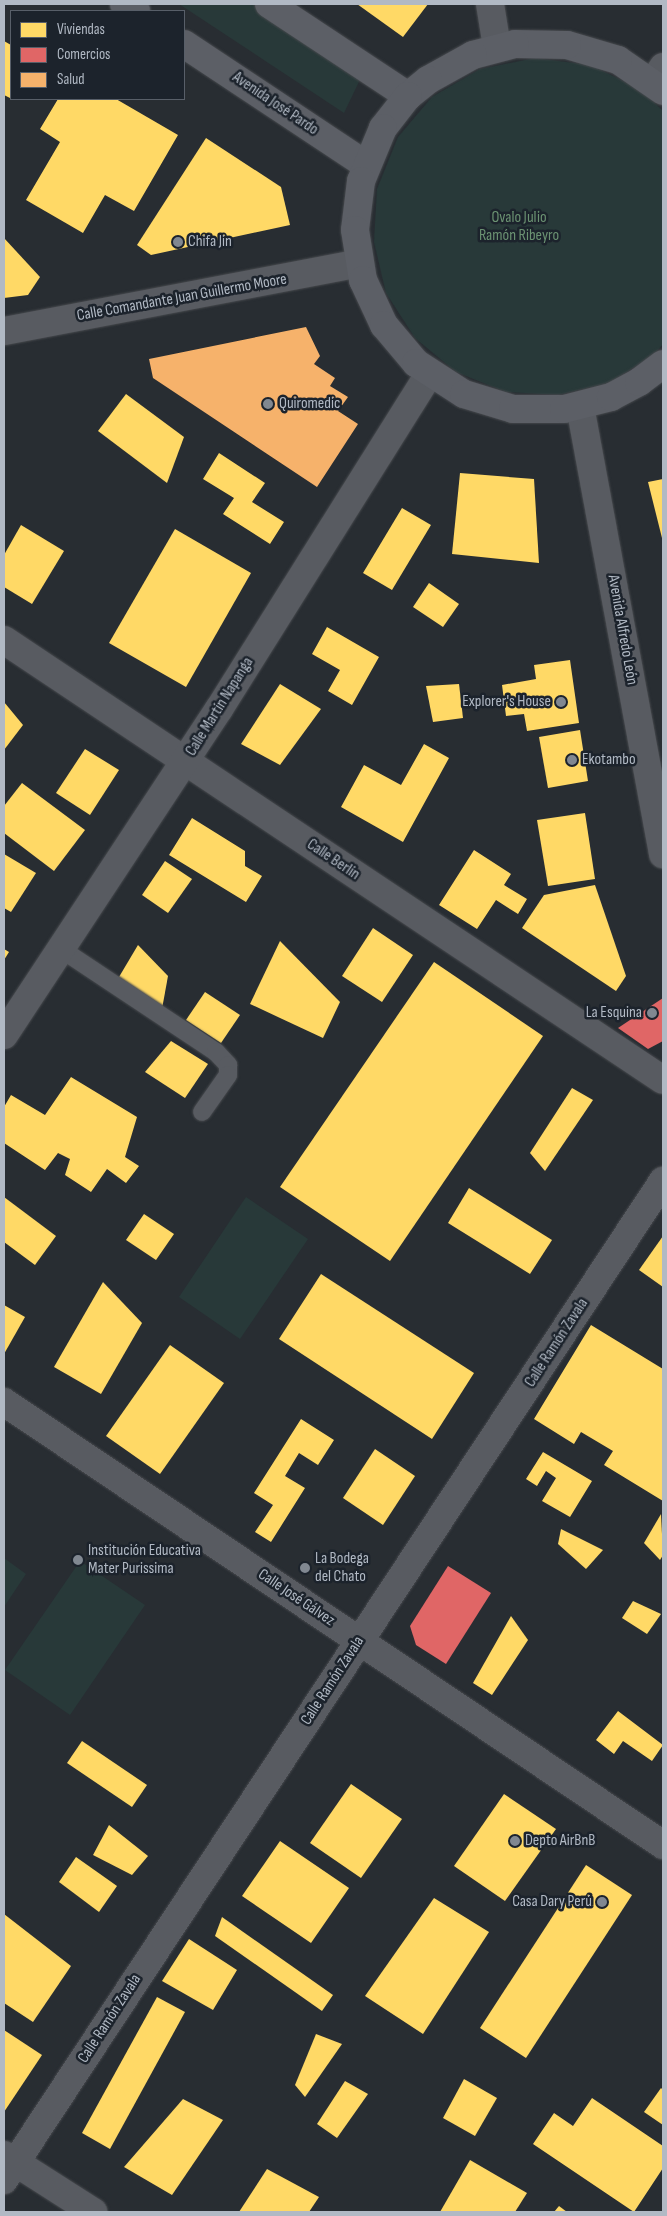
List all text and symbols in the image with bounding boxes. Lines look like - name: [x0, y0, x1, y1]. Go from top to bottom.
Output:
- legend: [10, 10, 185, 100]
- text: Viviendas: [57, 20, 105, 39]
- text: Comercios: [57, 45, 111, 64]
- street label: Avenida José Pardo: [228, 68, 322, 140]
- text: Salud: [57, 70, 85, 89]
- park label: Ovalo Julio Ramón Ribeyro: [479, 208, 559, 246]
- place label: Chifa Jin: [188, 232, 232, 252]
- marker: Chifa Jin: [172, 236, 184, 248]
- street label: Calle Comandante Juan Guillermo Moore: [76, 270, 288, 326]
- place label: Quiromedic: [279, 394, 340, 414]
- marker: Quiromedic: [261, 397, 275, 411]
- street label: Avenida Alfredo León: [603, 574, 641, 686]
- street label: Calle Martín Napanga: [182, 654, 258, 760]
- place label: Explorer's House: [462, 692, 551, 712]
- marker: Explorer's House: [555, 696, 567, 708]
- place label: Ekotambo: [582, 750, 636, 770]
- marker: Ekotambo: [566, 754, 578, 766]
- street label: Calle Berlín: [303, 835, 363, 885]
- place label: La Esquina: [586, 1003, 642, 1023]
- marker: La Esquina: [646, 1007, 658, 1019]
- street label: Calle Ramón Zavala: [521, 1295, 593, 1391]
- place label: Institución Educativa Mater Purissima: [88, 1541, 201, 1579]
- place label: La Bodega del Chato: [315, 1549, 369, 1587]
- marker: Institución Educativa Mater Purissima: [72, 1554, 84, 1566]
- marker: La Bodega del Chato: [299, 1562, 311, 1574]
- street label: Calle José Gálvez: [254, 1565, 338, 1631]
- street label: Calle Ramón Zavala: [297, 1633, 369, 1729]
- place label: Depto AirBnB: [525, 1831, 595, 1851]
- marker: Depto AirBnB: [509, 1835, 521, 1847]
- place label: Casa Dary Perú: [512, 1892, 592, 1912]
- marker: Casa Dary Perú: [596, 1896, 608, 1908]
- street label: Calle Ramón Zavala: [74, 1971, 146, 2067]

